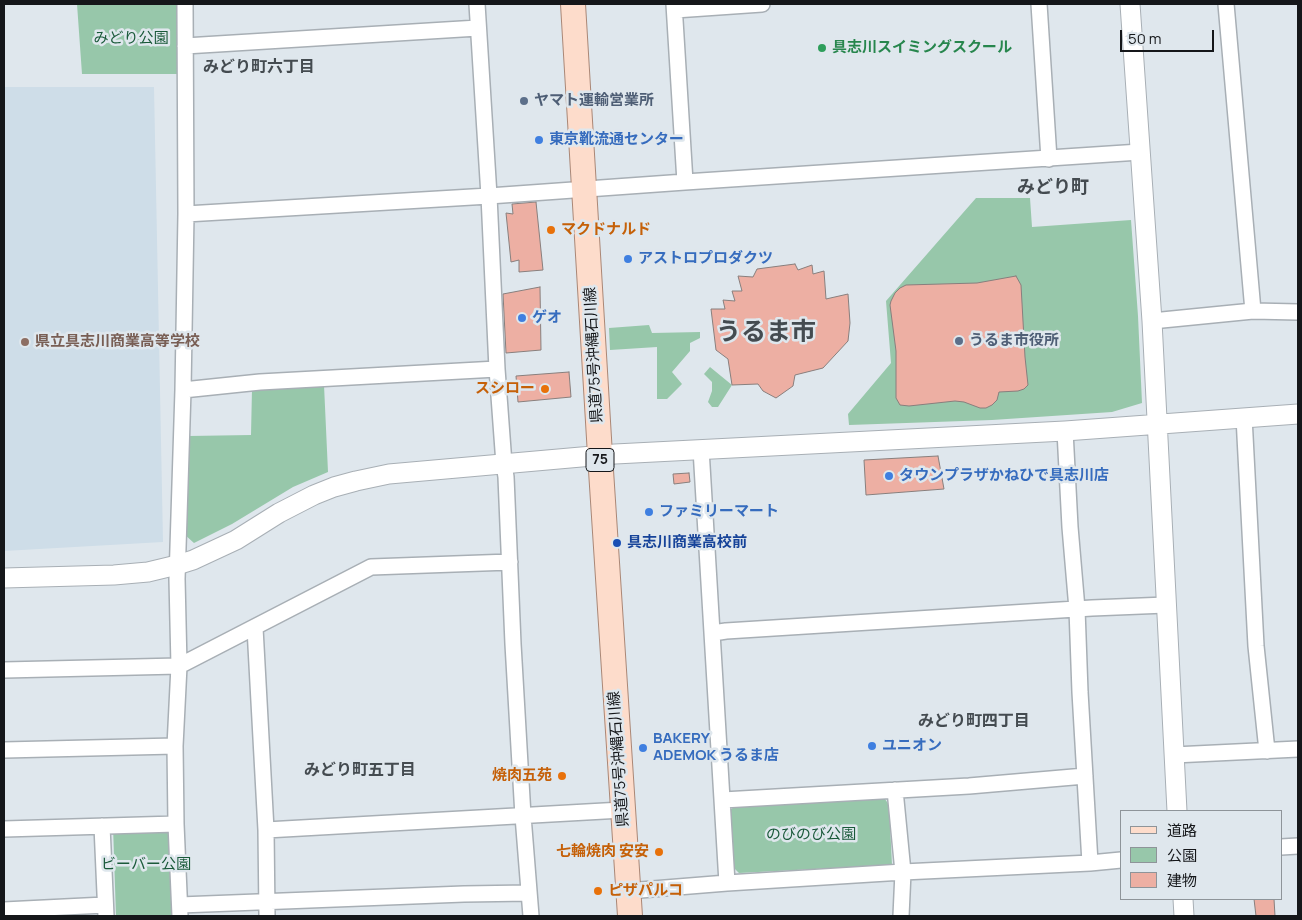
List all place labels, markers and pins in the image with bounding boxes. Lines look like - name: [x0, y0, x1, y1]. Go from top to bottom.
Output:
- place label: 具志川スイミングスクール: [832, 39, 1012, 57]
- marker: 具志川スイミングスクール: [816, 42, 828, 54]
- place label: ヤマト運輸営業所: [534, 92, 654, 110]
- marker: ヤマト運輸営業所: [518, 95, 530, 107]
- place label: 東京靴流通センター: [549, 131, 684, 149]
- marker: 東京靴流通センター: [533, 134, 545, 146]
- place label: マクドナルド: [561, 221, 651, 239]
- marker: マクドナルド: [545, 224, 557, 236]
- place label: アストロプロダクツ: [638, 250, 773, 268]
- marker: アストロプロダクツ: [622, 253, 634, 265]
- place label: ゲオ: [532, 309, 562, 327]
- marker: ゲオ: [516, 312, 528, 324]
- place label: うるま市役所: [969, 332, 1059, 350]
- place label: 県立具志川商業高等学校: [35, 333, 200, 351]
- marker: うるま市役所: [953, 335, 965, 347]
- marker: 県立具志川商業高等学校: [19, 336, 31, 348]
- place label: スシロー: [475, 380, 535, 398]
- marker: スシロー: [539, 383, 551, 395]
- place label: タウンプラザかねひで具志川店: [899, 467, 1109, 485]
- marker: タウンプラザかねひで具志川店: [883, 470, 895, 482]
- place label: ファミリーマート: [659, 503, 779, 521]
- marker: ファミリーマート: [643, 506, 655, 518]
- place label: 具志川商業高校前: [627, 534, 747, 552]
- marker: 具志川商業高校前: [611, 537, 623, 549]
- place label: BAKERY ADEMOK うるま店: [653, 730, 779, 765]
- place label: ユニオン: [882, 737, 942, 755]
- marker: ユニオン: [866, 740, 878, 752]
- marker: BAKERY ADEMOK うるま店: [637, 742, 649, 754]
- place label: 焼肉五苑: [492, 767, 552, 785]
- marker: 焼肉五苑: [556, 770, 568, 782]
- place label: 七輪焼肉 安安: [556, 843, 649, 861]
- marker: 七輪焼肉 安安: [653, 846, 665, 858]
- place label: ピザパルコ: [608, 882, 683, 900]
- marker: ピザパルコ: [592, 885, 604, 897]

